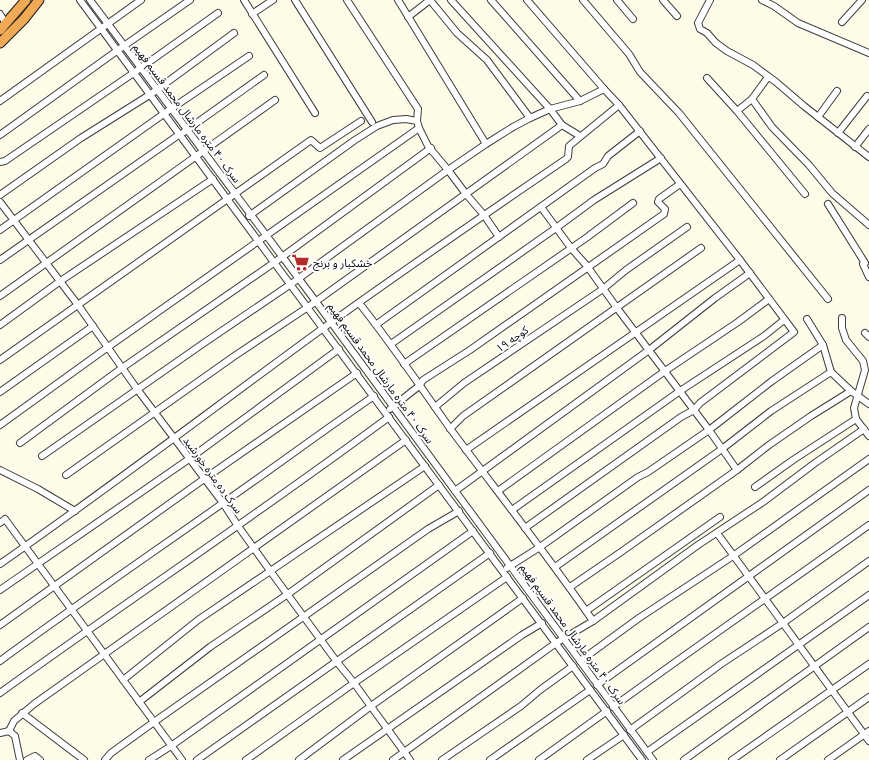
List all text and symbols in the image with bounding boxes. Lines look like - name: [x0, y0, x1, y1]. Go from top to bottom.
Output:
- street label: سرک ۴۰ متره مارشال محمد قسیم فهیم: [128, 41, 244, 187]
- supermarket icon: خشکبار و برنج: [290, 253, 310, 273]
- place label: خشکبار و برنج: [313, 256, 373, 271]
- street label: سرک ۴۰ متره مارشال محمد قسیم فهیم: [323, 300, 437, 448]
- street label: کوچه ۱۹: [493, 322, 532, 356]
- street label: سرک ده متره خورشید: [180, 434, 246, 517]
- street label: سرک ۴۰ متره مارشال محمد قسیم فهیم: [515, 561, 629, 709]

